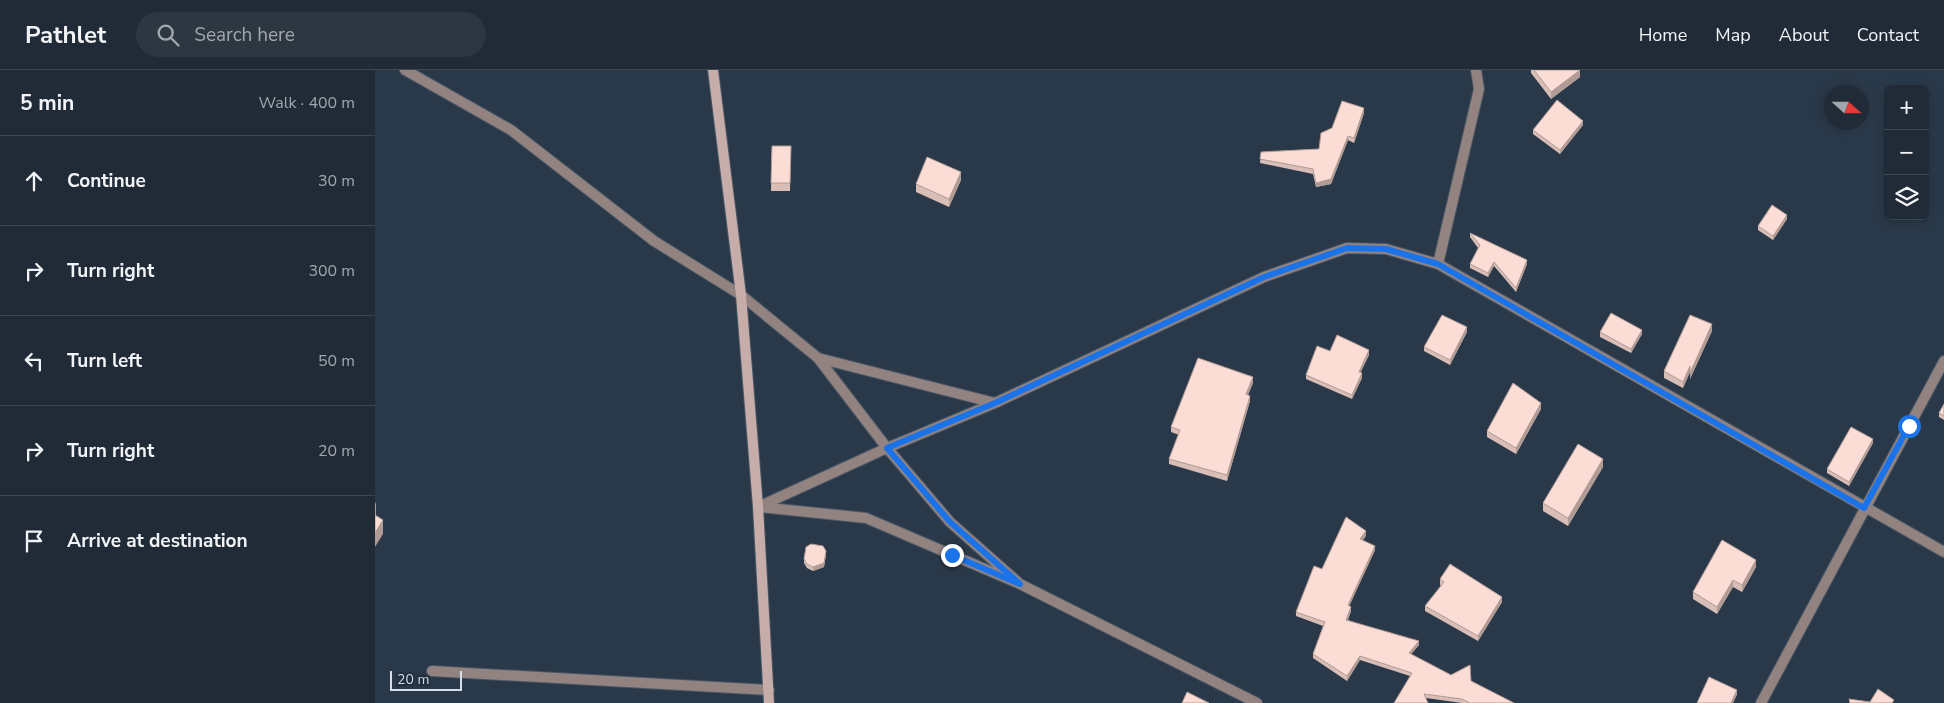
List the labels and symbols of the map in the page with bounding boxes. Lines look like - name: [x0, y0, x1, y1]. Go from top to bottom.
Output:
- north arrow: [1824, 85, 1869, 130]
- route start: [1898, 415, 1921, 438]
- route end: [941, 544, 964, 567]
- scale bar: [390, 668, 463, 691]

